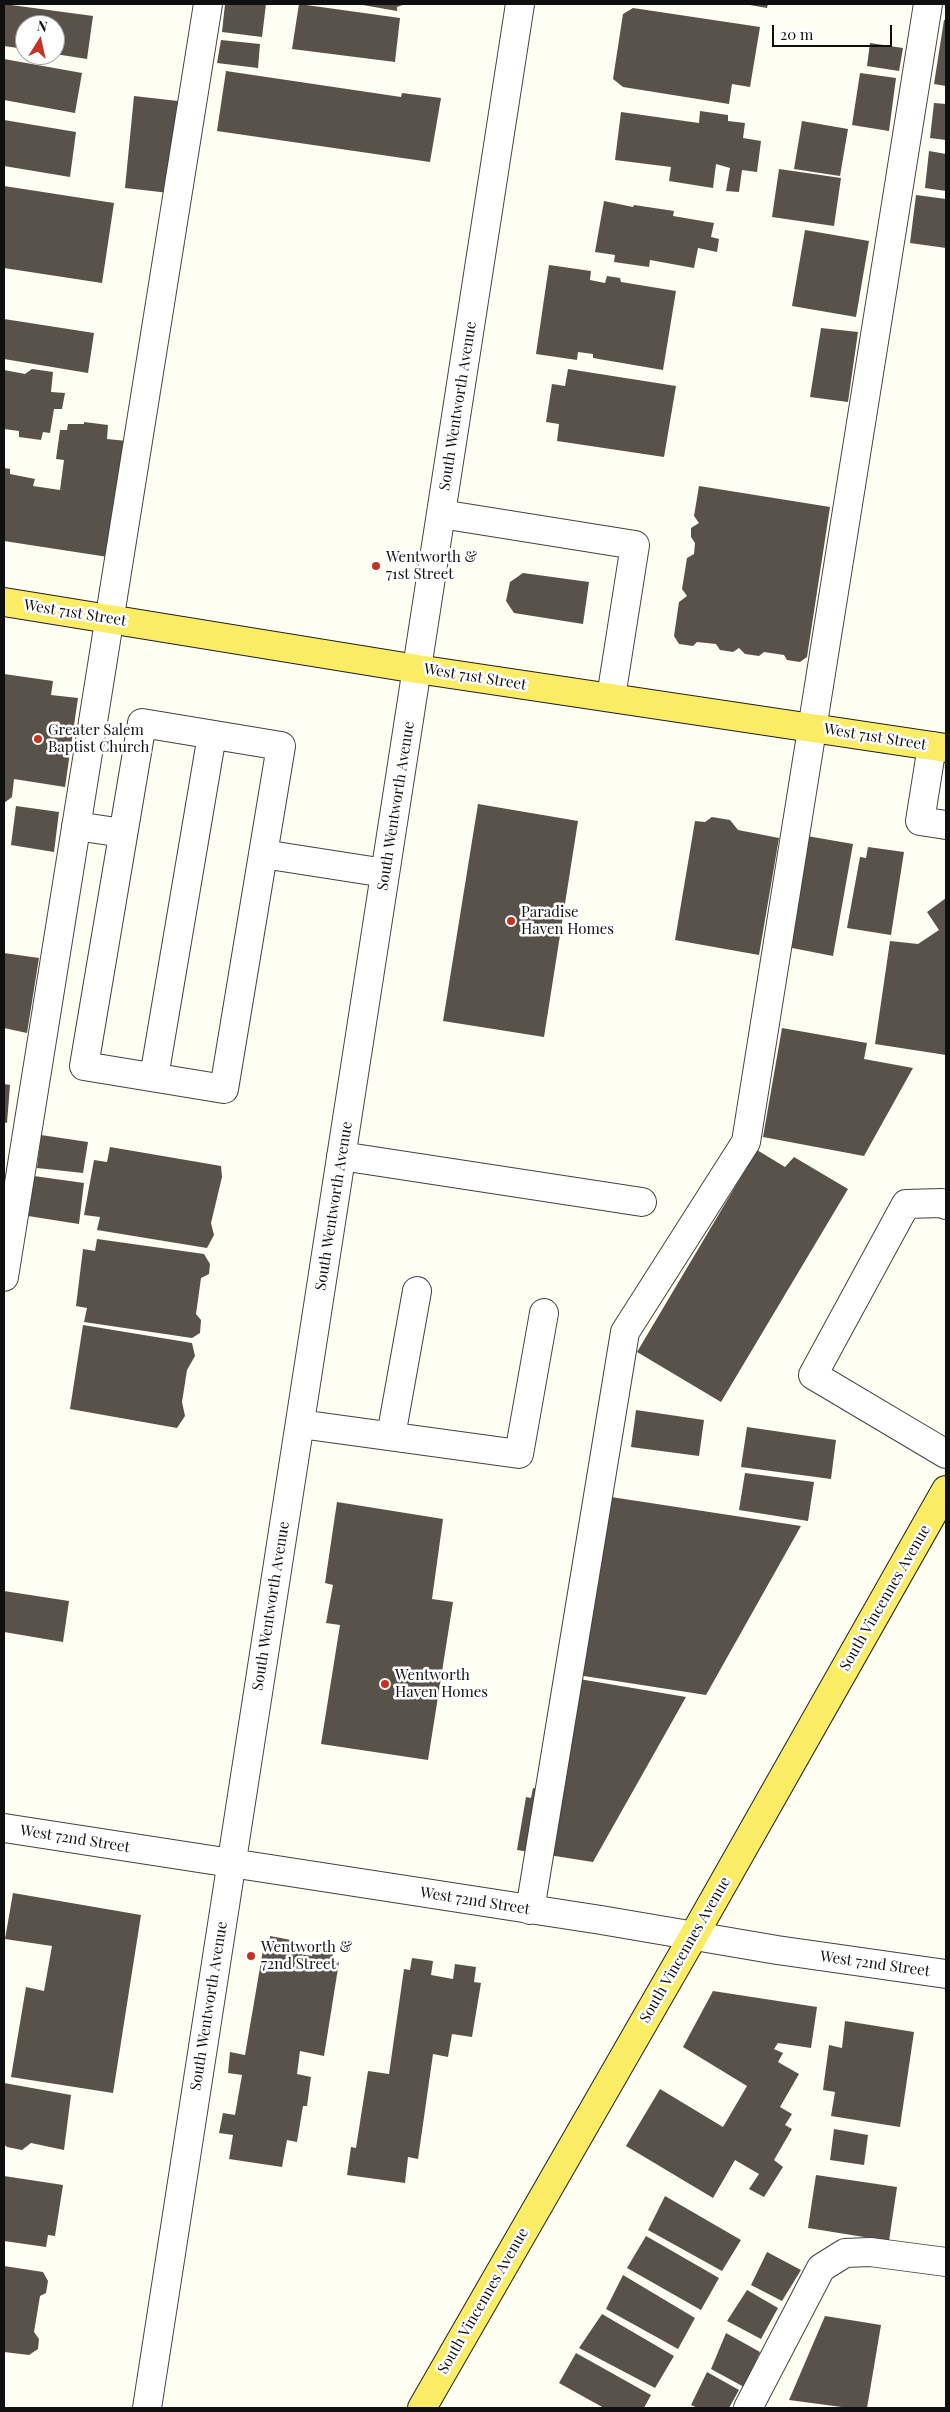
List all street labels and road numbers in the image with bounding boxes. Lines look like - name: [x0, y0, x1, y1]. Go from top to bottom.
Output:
- street label: South Wentworth Avenue: [436, 320, 480, 492]
- street label: West 71st Street: [22, 596, 128, 630]
- street label: West 71st Street: [422, 660, 528, 694]
- street label: South Wentworth Avenue: [374, 720, 418, 892]
- street label: West 71st Street: [822, 720, 928, 754]
- street label: South Wentworth Avenue: [312, 1120, 356, 1292]
- street label: South Wentworth Avenue: [249, 1520, 293, 1692]
- street label: South Vincennes Avenue: [836, 1522, 934, 1674]
- street label: West 72nd Street: [19, 1821, 131, 1857]
- street label: South Vincennes Avenue: [636, 1874, 734, 2026]
- street label: West 72nd Street: [419, 1883, 531, 1919]
- street label: South Wentworth Avenue: [187, 1920, 231, 2092]
- street label: West 72nd Street: [819, 1947, 931, 1981]
- street label: South Vincennes Avenue: [434, 2225, 532, 2377]

